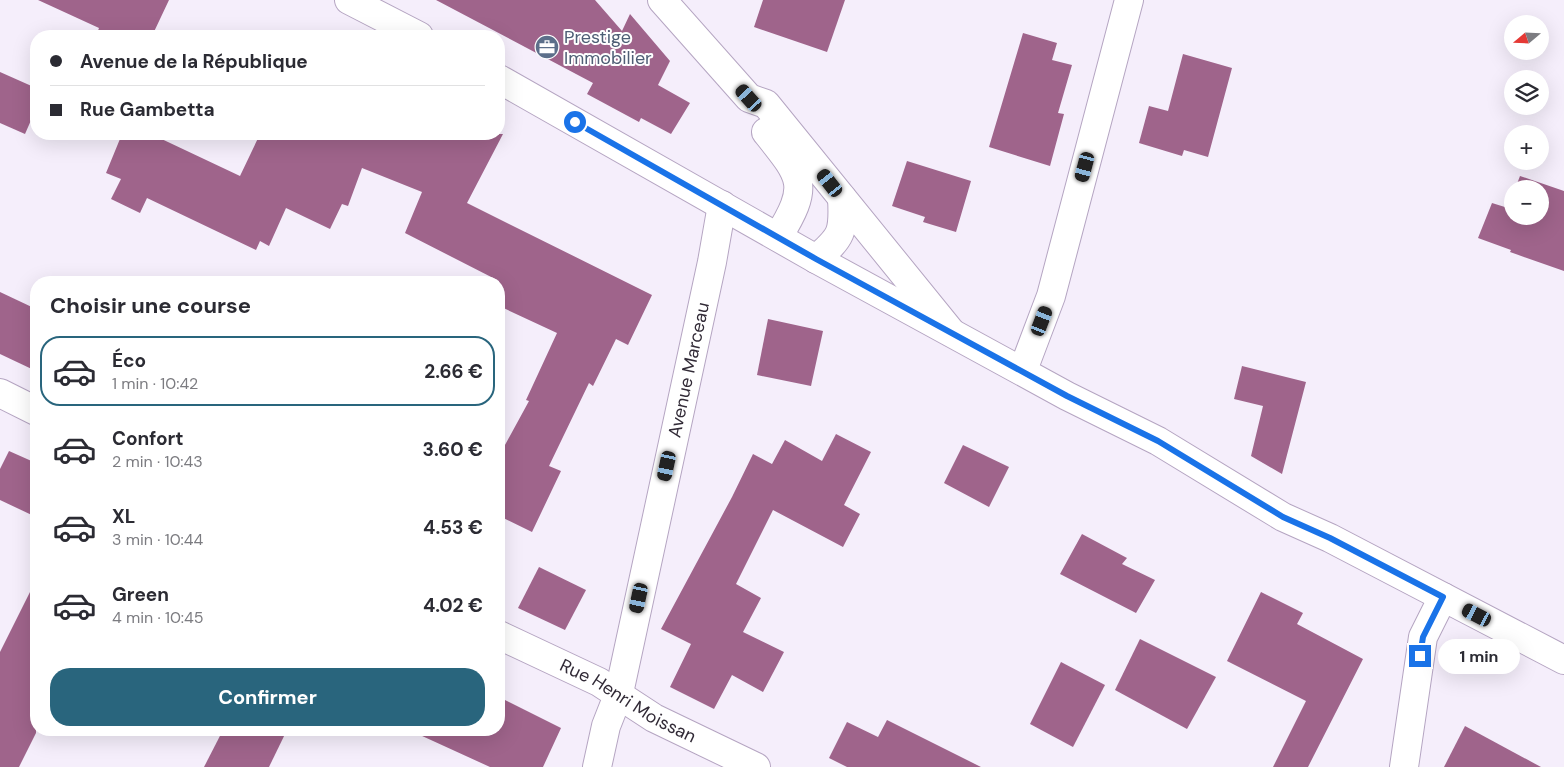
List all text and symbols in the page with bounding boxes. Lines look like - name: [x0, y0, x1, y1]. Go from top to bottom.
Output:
- north arrow: [1504, 15, 1549, 60]
- map controls: [1504, 15, 1549, 225]
- place label: Prestige Immobilier: [564, 25, 652, 70]
- office icon: Prestige Immobilier: [534, 34, 560, 60]
- text: Avenue de la République: [80, 49, 308, 74]
- button: layers: [1504, 70, 1549, 115]
- car: [733, 82, 764, 114]
- text: Rue Gambetta: [80, 97, 215, 122]
- route start: [564, 111, 586, 133]
- button: +: [1504, 125, 1549, 170]
- car: [1073, 151, 1096, 183]
- car: [814, 167, 845, 199]
- button: −: [1504, 180, 1549, 225]
- text: Choisir une course: [50, 291, 251, 320]
- street label: Avenue Marceau: [662, 300, 715, 440]
- car: [1029, 304, 1054, 338]
- text: Éco: [112, 348, 146, 373]
- icon: car: [52, 349, 97, 394]
- text: 2.66 €: [424, 359, 483, 384]
- text: 1 min · 10:42: [112, 373, 198, 394]
- text: Confort: [112, 426, 184, 451]
- icon: car: [52, 427, 97, 472]
- text: 3.60 €: [422, 437, 483, 462]
- car: [656, 450, 677, 482]
- text: 2 min · 10:43: [112, 451, 203, 472]
- text: XL: [112, 504, 135, 529]
- icon: car: [52, 505, 97, 550]
- text: 4.53 €: [423, 515, 483, 540]
- text: 3 min · 10:44: [112, 529, 203, 550]
- text: Green: [112, 582, 169, 607]
- car: [628, 582, 649, 614]
- icon: car: [52, 583, 97, 628]
- text: 4.02 €: [423, 593, 483, 618]
- car: [1460, 602, 1493, 628]
- text: 4 min · 10:45: [112, 607, 204, 628]
- callout: 1 min: [1438, 638, 1520, 674]
- route end: [1409, 645, 1431, 667]
- text: 1 min: [1460, 646, 1498, 667]
- street label: Rue Henri Moissan: [556, 653, 700, 748]
- button: Confirmer: [50, 668, 485, 726]

